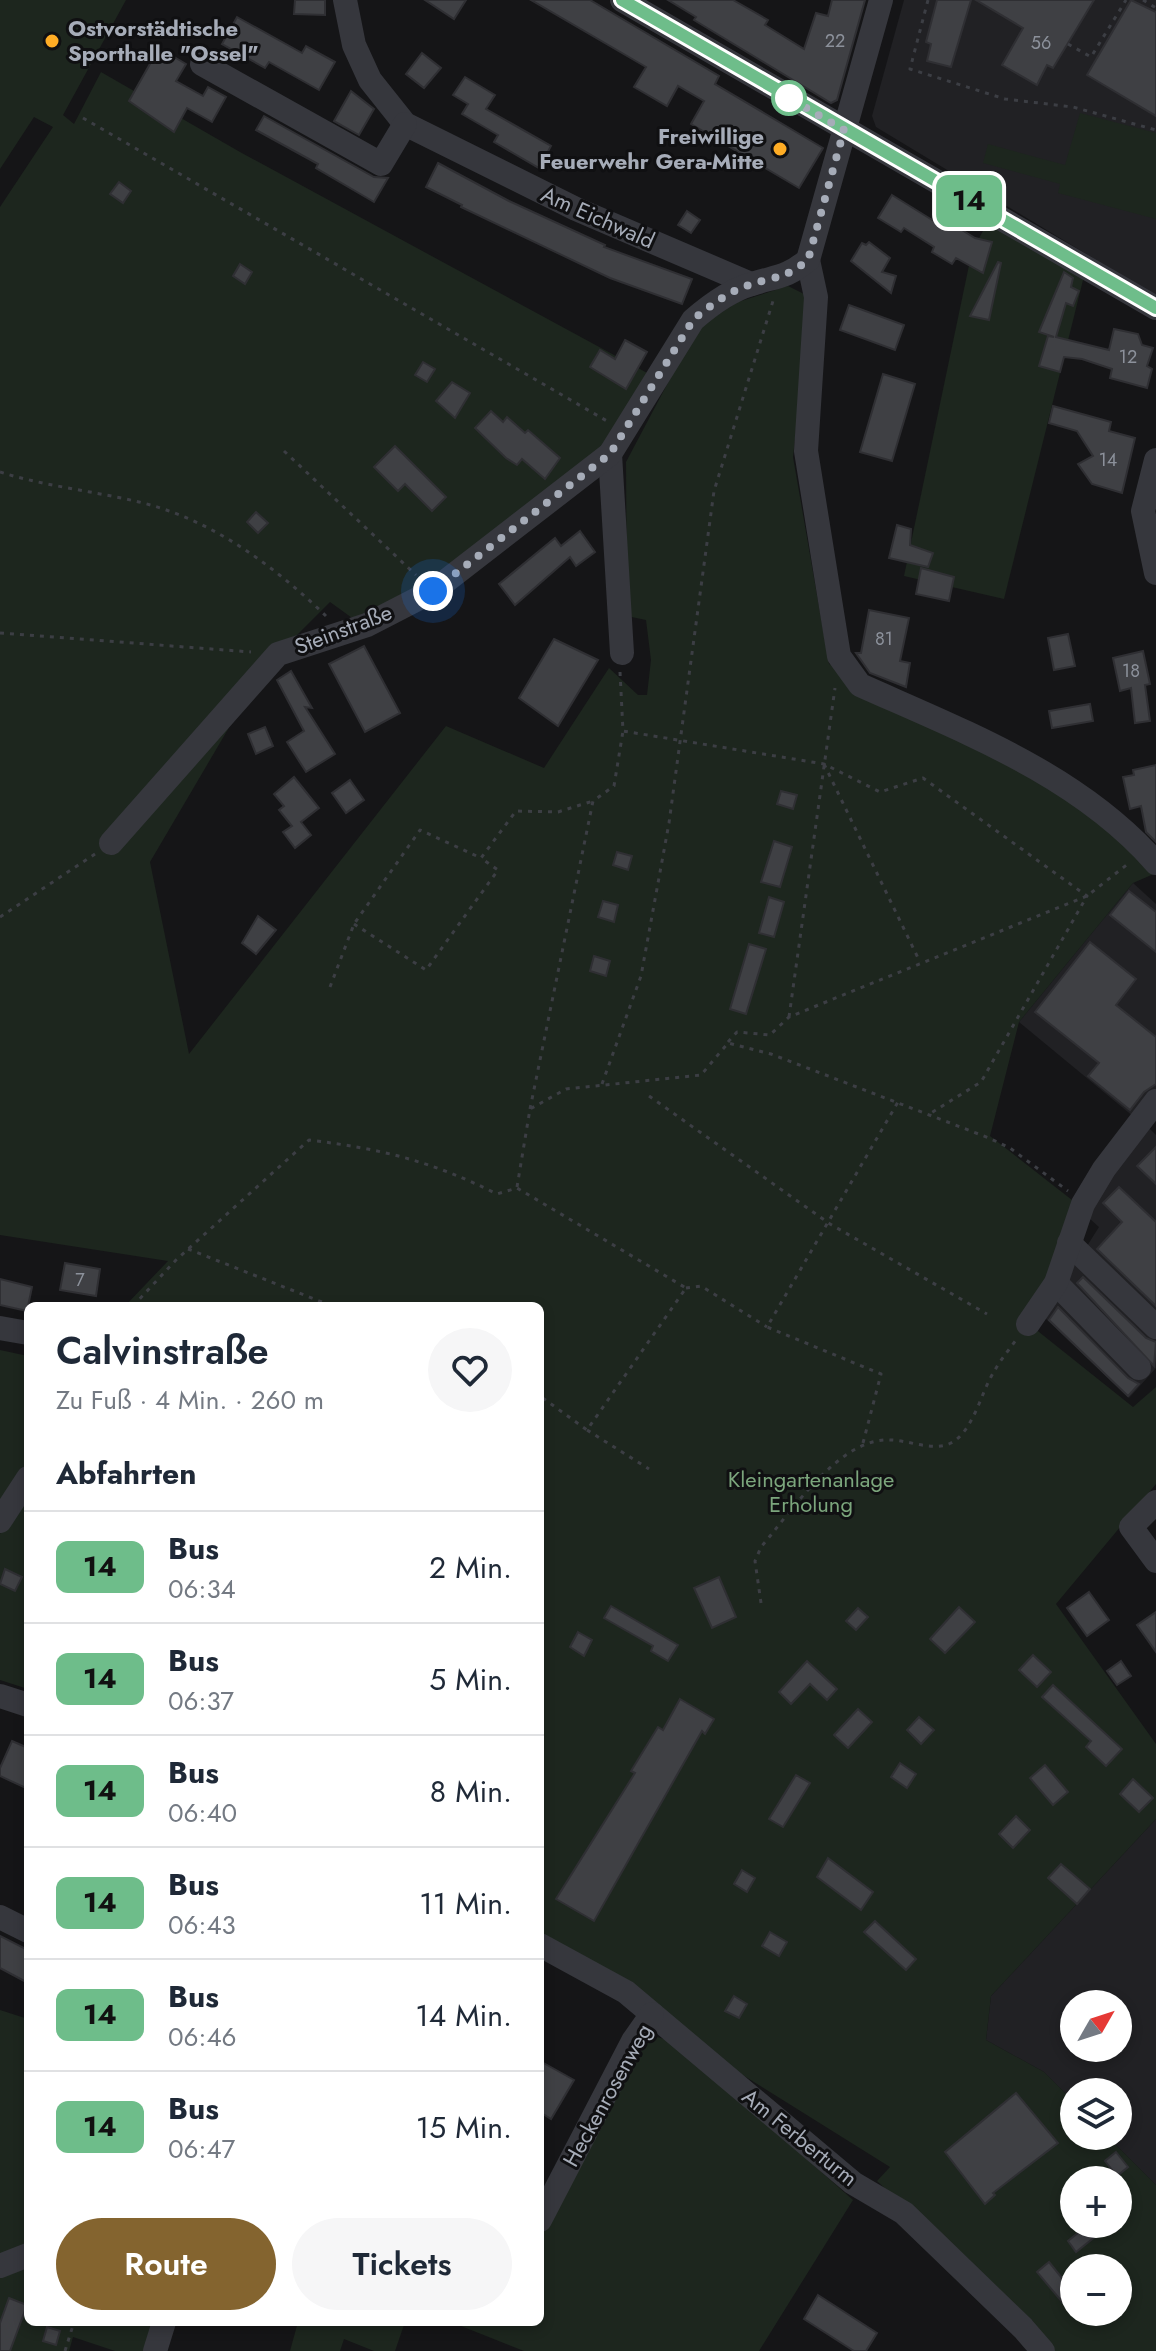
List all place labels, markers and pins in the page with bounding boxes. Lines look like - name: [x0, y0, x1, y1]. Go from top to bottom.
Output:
- place label: Ostvorstädtische Sporthalle "Ossel": [68, 12, 259, 69]
- marker: Ostvorstädtische Sporthalle "Ossel": [43, 32, 61, 50]
- unlabelled marker: [772, 81, 806, 115]
- place label: Freiwillige Feuerwehr Gera-Mitte: [539, 120, 764, 177]
- marker: Freiwillige Feuerwehr Gera-Mitte: [771, 140, 789, 158]

